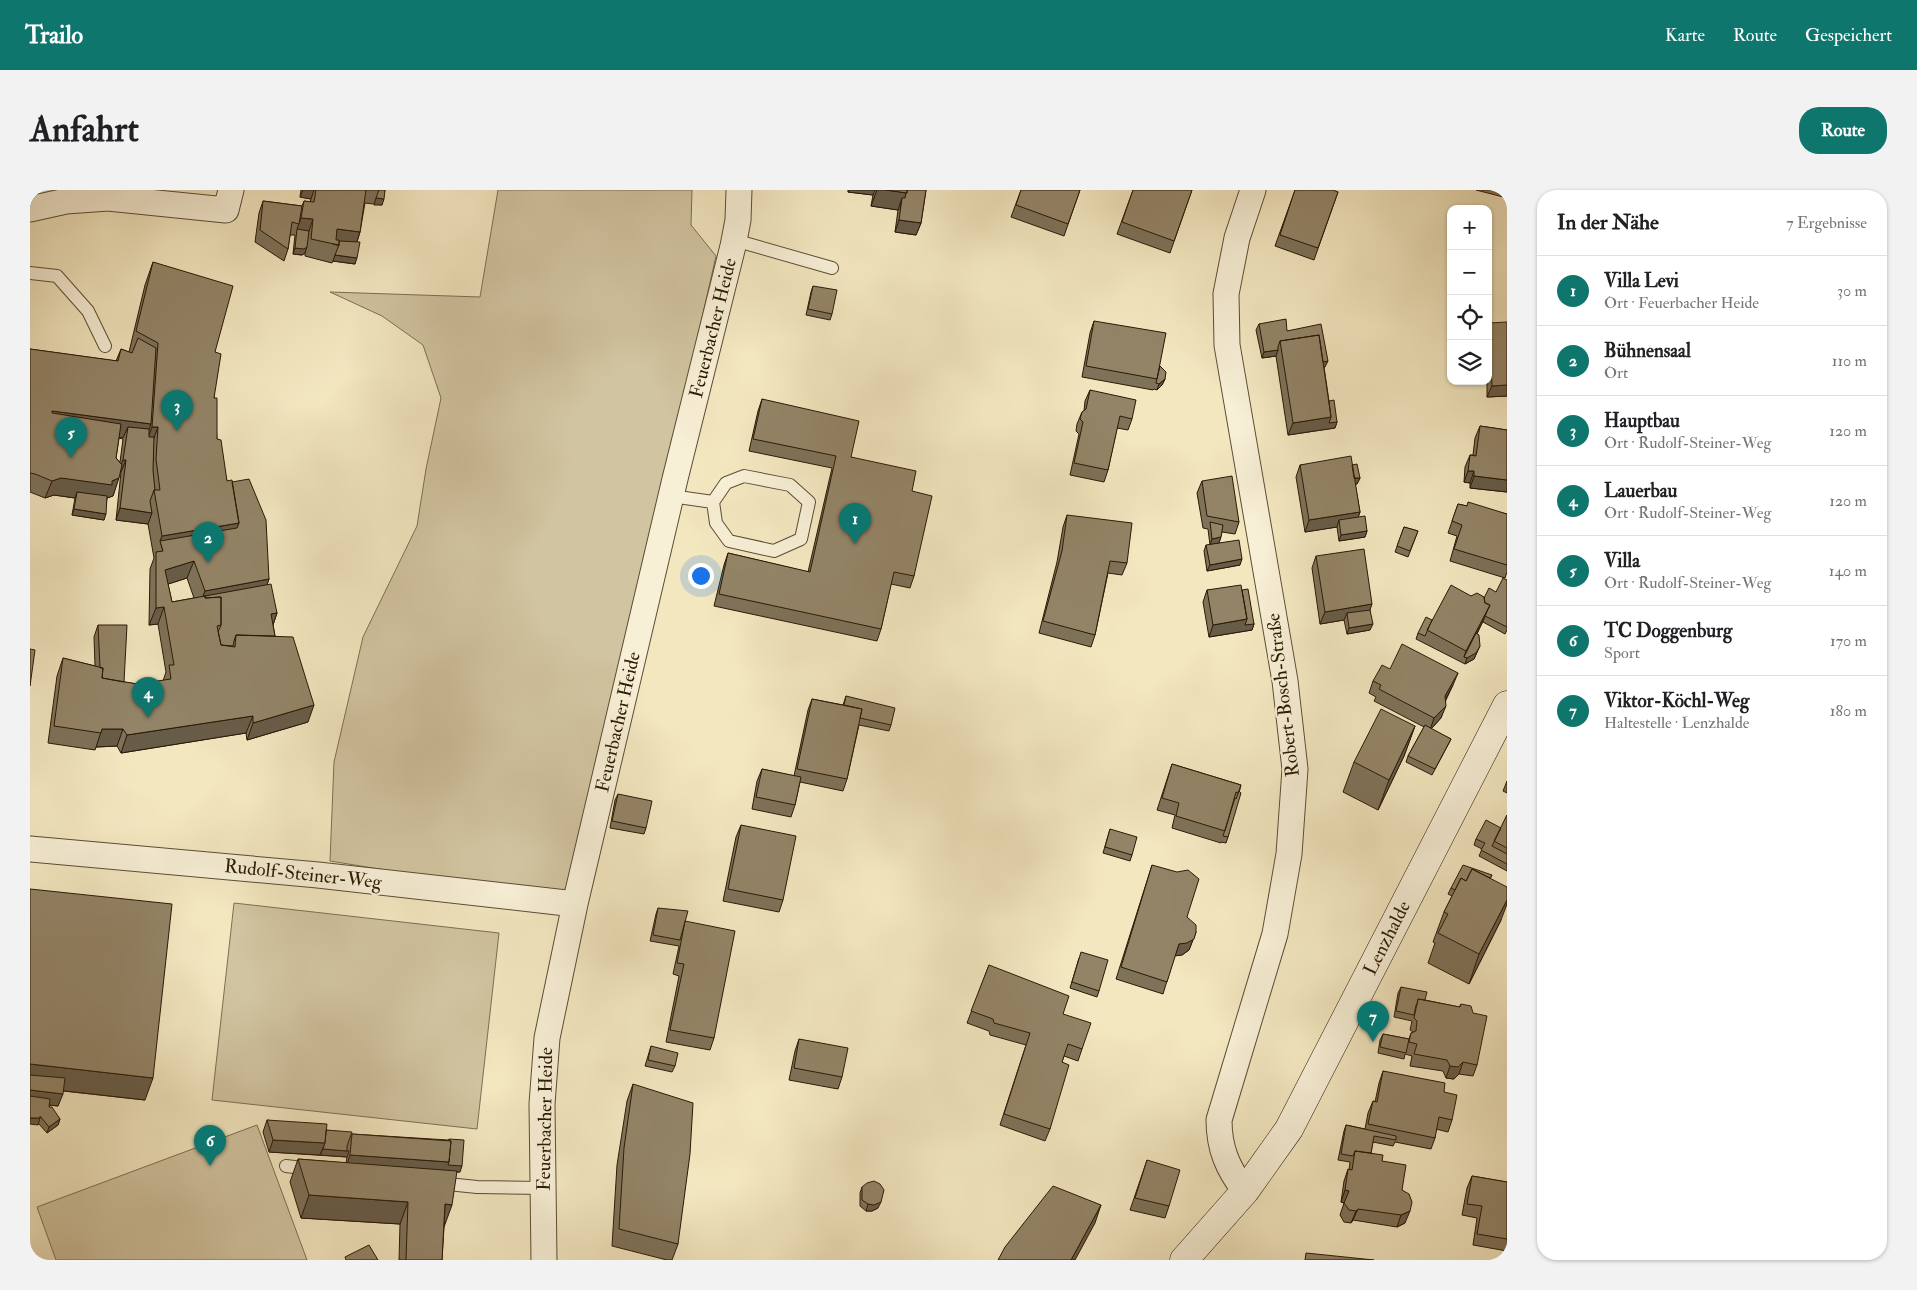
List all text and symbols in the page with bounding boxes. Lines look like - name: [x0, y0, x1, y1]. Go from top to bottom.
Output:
- text: Trailo: [25, 20, 83, 51]
- text: Karte: [1665, 24, 1705, 47]
- text: Route: [1733, 24, 1777, 47]
- text: Gespeichert: [1805, 24, 1892, 47]
- button: Route: [1799, 107, 1887, 154]
- text: Anfahrt: [30, 108, 139, 152]
- map controls: [1447, 205, 1492, 385]
- button: +: [1447, 205, 1492, 250]
- text: In der Nähe: [1557, 209, 1659, 236]
- text: 7 Ergebnisse: [1786, 213, 1867, 233]
- button: −: [1447, 250, 1492, 295]
- street label: Feuerbacher Heide: [684, 255, 742, 401]
- text: Villa Levi: [1604, 269, 1679, 293]
- text: 1: [1570, 281, 1576, 301]
- text: 30 m: [1837, 281, 1867, 301]
- text: Ort · Feuerbacher Heide: [1604, 293, 1759, 313]
- button: locate: [1447, 295, 1492, 340]
- text: Bühnensaal: [1604, 339, 1691, 363]
- button: layers: [1447, 340, 1492, 385]
- text: 2: [1569, 351, 1577, 371]
- text: 110 m: [1832, 351, 1867, 371]
- text: Ort: [1604, 363, 1628, 383]
- pin: 3: [161, 390, 193, 431]
- text: Hauptbau: [1604, 409, 1680, 433]
- pin: 5: [55, 417, 87, 458]
- text: 3: [1570, 421, 1576, 441]
- text: 120 m: [1829, 421, 1867, 441]
- text: Ort · Rudolf-Steiner-Weg: [1604, 433, 1771, 453]
- text: Lauerbau: [1604, 479, 1677, 503]
- text: 4: [1569, 491, 1577, 511]
- text: 120 m: [1829, 491, 1867, 511]
- pin: 1: [839, 503, 871, 544]
- text: Ort · Rudolf-Steiner-Weg: [1604, 503, 1771, 523]
- pin: 2: [192, 522, 224, 563]
- text: Villa: [1604, 549, 1640, 573]
- text: 5: [1569, 561, 1577, 581]
- text: 140 m: [1829, 561, 1867, 581]
- your location: [688, 563, 714, 589]
- text: Ort · Rudolf-Steiner-Weg: [1604, 573, 1771, 593]
- street label: Robert-Bosch-Straße: [1261, 612, 1305, 778]
- text: TC Doggenburg: [1604, 619, 1732, 643]
- text: 6: [1569, 631, 1577, 651]
- text: 170 m: [1830, 631, 1867, 651]
- text: Sport: [1604, 643, 1640, 663]
- street label: Feuerbacher Heide: [590, 649, 646, 795]
- pin: 4: [132, 677, 164, 718]
- text: Viktor-Köchl-Weg: [1604, 689, 1749, 713]
- text: 7: [1569, 701, 1577, 721]
- text: 180 m: [1830, 701, 1867, 721]
- text: Haltestelle · Lenzhalde: [1604, 713, 1749, 733]
- street label: Rudolf-Steiner-Weg: [223, 854, 384, 894]
- street label: Lenzhalde: [1358, 897, 1416, 979]
- pin: 7: [1357, 1001, 1389, 1042]
- street label: Feuerbacher Heide: [532, 1047, 558, 1191]
- pin: 6: [194, 1125, 226, 1166]

